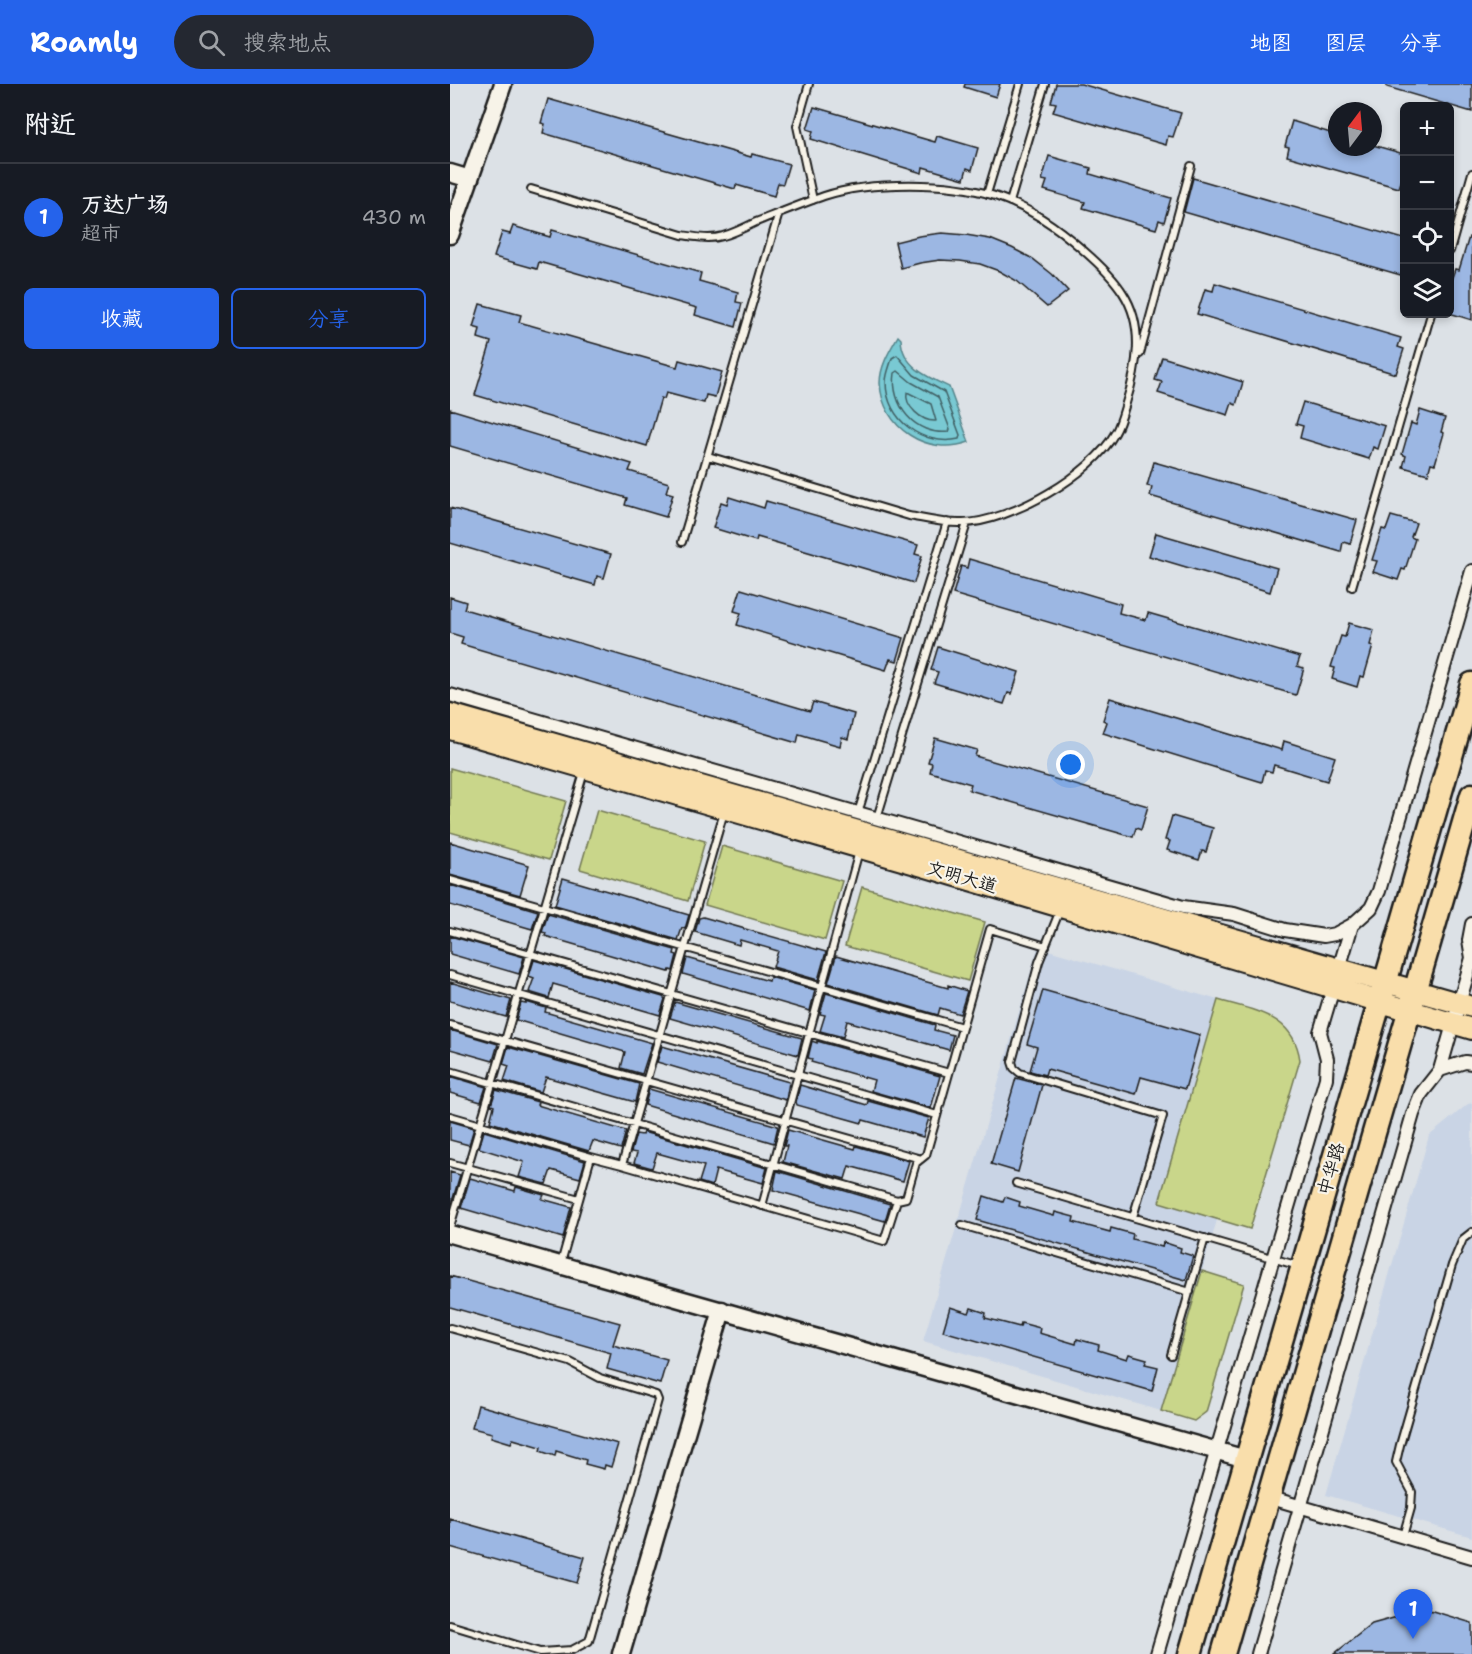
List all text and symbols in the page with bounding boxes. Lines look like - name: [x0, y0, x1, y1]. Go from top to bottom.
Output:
- search box: [174, 15, 594, 69]
- text: Roamly: [30, 23, 138, 61]
- icon: search: [195, 26, 228, 59]
- text: 搜索地点: [243, 28, 331, 57]
- text: 地图: [1250, 29, 1292, 57]
- text: 图层: [1325, 29, 1367, 57]
- text: 分享: [1400, 29, 1442, 57]
- north arrow: [1328, 102, 1382, 156]
- map controls: [1400, 102, 1454, 318]
- button: +: [1400, 102, 1454, 156]
- text: 附近: [24, 106, 76, 141]
- button: −: [1400, 156, 1454, 210]
- text: 万达广场: [81, 190, 169, 219]
- text: 1: [39, 204, 48, 230]
- text: 430 m: [362, 204, 426, 230]
- button: locate: [1400, 210, 1454, 264]
- text: 超市: [81, 220, 121, 246]
- button: layers: [1400, 264, 1454, 318]
- button: 收藏: [24, 288, 219, 349]
- button: 分享: [231, 288, 426, 349]
- your location: [1056, 750, 1085, 779]
- street label: 文明大道: [924, 856, 1000, 898]
- street label: 中华路: [1312, 1140, 1350, 1198]
- pin: 1: [1394, 1590, 1432, 1639]

